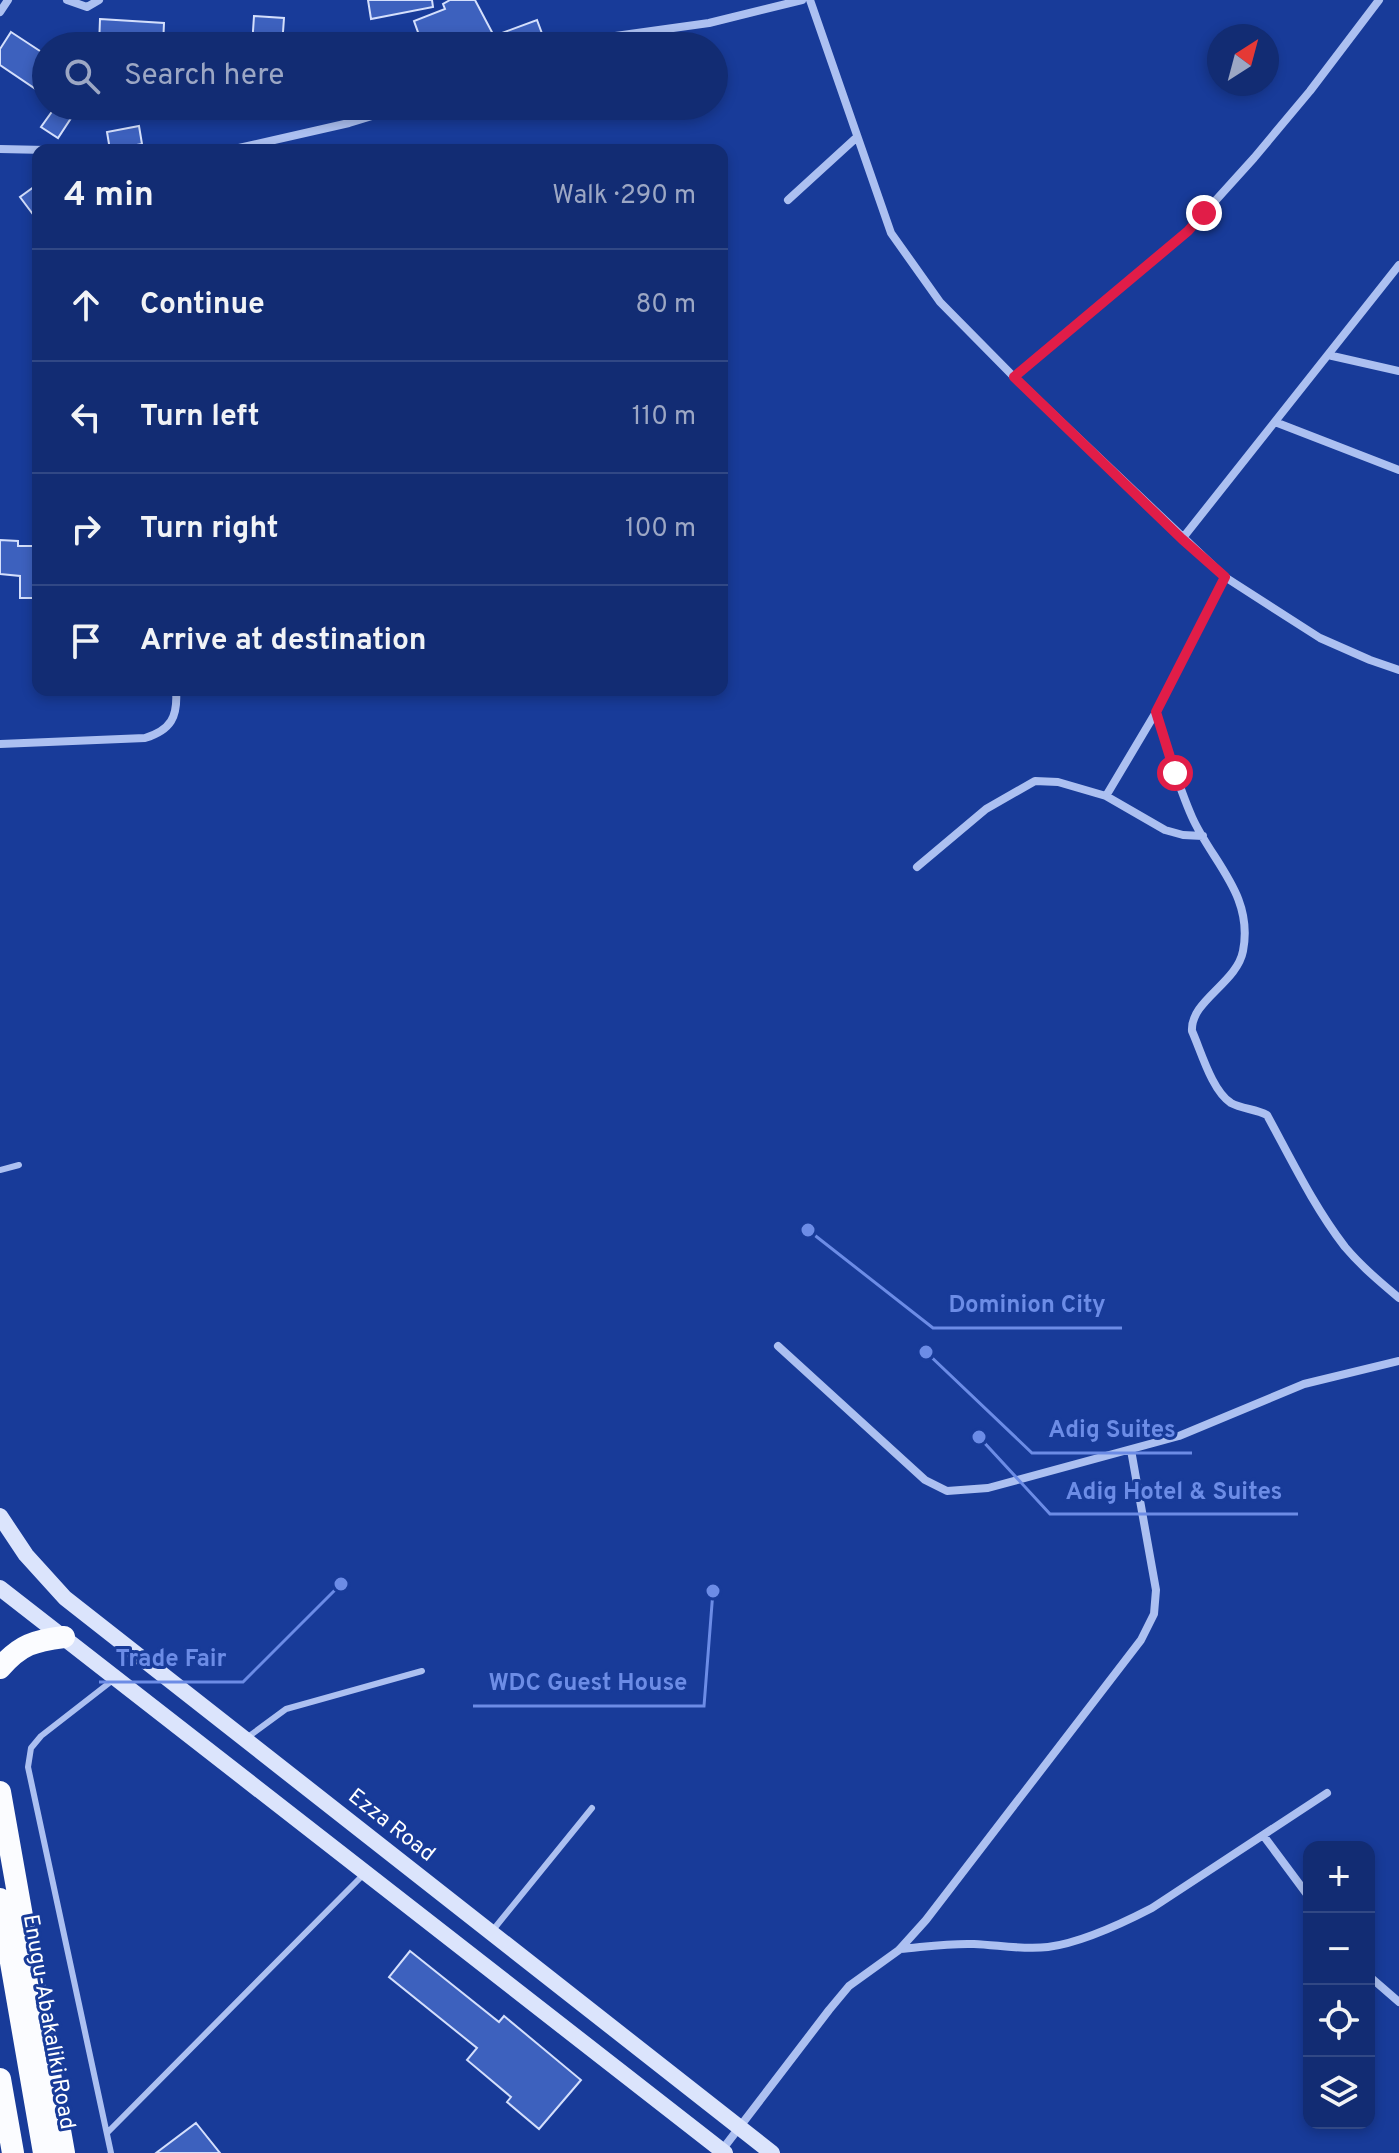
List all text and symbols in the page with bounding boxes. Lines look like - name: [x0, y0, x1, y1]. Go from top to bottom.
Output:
- north arrow: [1207, 24, 1279, 96]
- search box: [32, 32, 728, 120]
- icon: search: [60, 54, 104, 98]
- text: Search here: [124, 58, 284, 95]
- text: 4 min: [64, 175, 154, 218]
- text: Walk · 290 m: [552, 180, 696, 213]
- route end: [1186, 195, 1222, 231]
- icon: ahead: [64, 283, 108, 327]
- text: Continue: [140, 287, 265, 324]
- text: 80 m: [636, 289, 696, 322]
- icon: left: [64, 395, 108, 439]
- text: Turn left: [140, 399, 260, 436]
- text: 110 m: [632, 401, 696, 434]
- icon: right: [64, 507, 108, 551]
- text: Turn right: [140, 511, 278, 548]
- text: 100 m: [625, 513, 696, 546]
- icon: arrive: [64, 619, 108, 663]
- text: Arrive at destination: [140, 623, 426, 660]
- route start: [1157, 755, 1193, 791]
- callout: Dominion City: [933, 1280, 1122, 1328]
- text: Dominion City: [948, 1291, 1106, 1321]
- callout: Adig Suites: [1032, 1405, 1192, 1453]
- text: Adig Suites: [1048, 1416, 1176, 1446]
- callout: Adig Hotel & Suites: [1050, 1466, 1298, 1514]
- text: Adig Hotel & Suites: [1066, 1478, 1282, 1508]
- callout: Trade Fair: [99, 1634, 243, 1682]
- text: Trade Fair: [115, 1645, 227, 1675]
- callout: WDC Guest House: [473, 1658, 704, 1706]
- text: WDC Guest House: [489, 1669, 687, 1699]
- street label: Ezza Road: [342, 1784, 440, 1868]
- map controls: [1303, 1841, 1375, 2129]
- button: +: [1303, 1841, 1375, 1913]
- street label: Enugu-Abakaliki Road: [16, 1913, 80, 2131]
- button: −: [1303, 1913, 1375, 1985]
- button: locate: [1303, 1985, 1375, 2057]
- button: layers: [1303, 2057, 1375, 2129]

